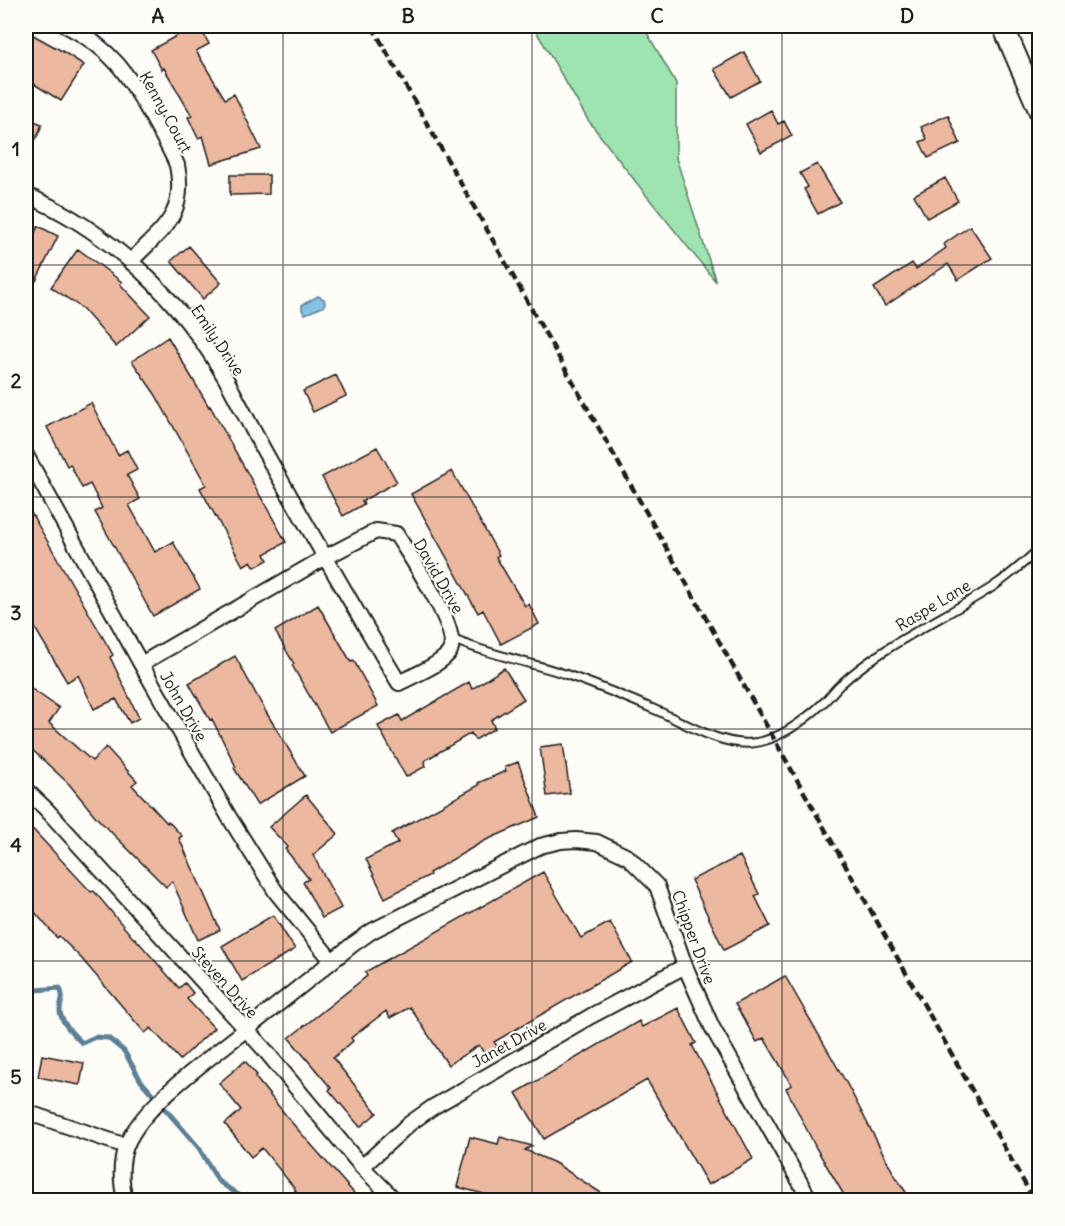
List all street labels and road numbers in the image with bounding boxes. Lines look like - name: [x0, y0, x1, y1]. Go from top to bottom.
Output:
- street label: Kenny Court: [135, 68, 197, 157]
- street label: Emily Drive: [187, 301, 249, 379]
- street label: David Drive: [410, 535, 468, 617]
- street label: Raspe Lane: [892, 575, 974, 635]
- street label: John Drive: [156, 668, 212, 744]
- street label: Chipper Drive: [668, 887, 720, 987]
- street label: Steven Drive: [188, 942, 262, 1022]
- street label: Janet Drive: [468, 1014, 550, 1072]

